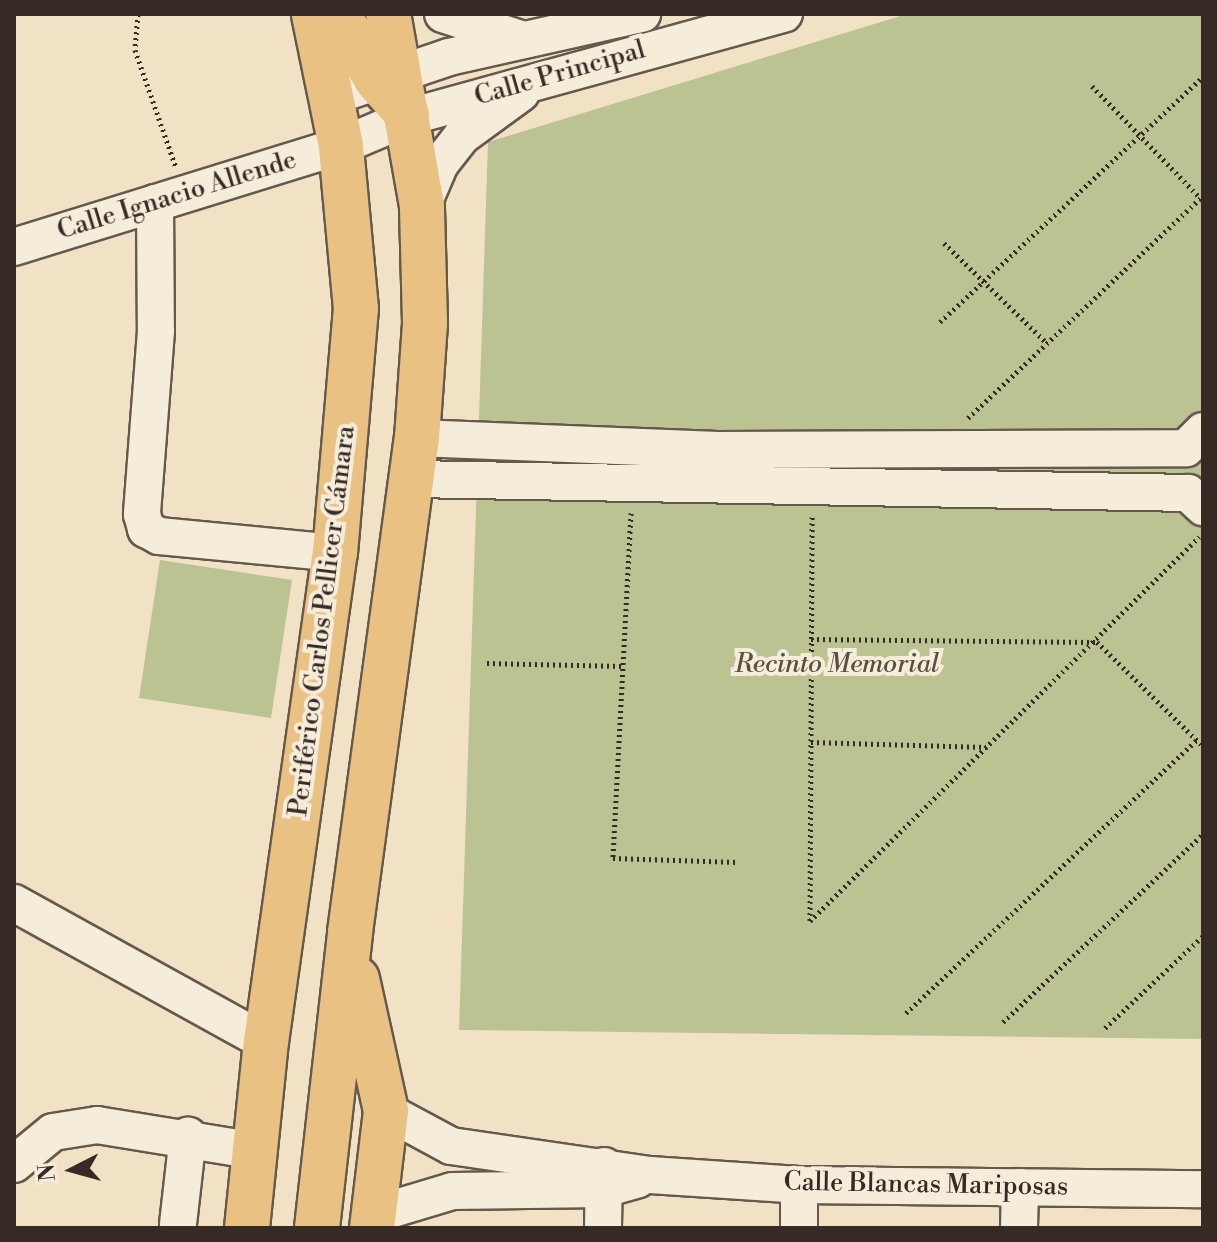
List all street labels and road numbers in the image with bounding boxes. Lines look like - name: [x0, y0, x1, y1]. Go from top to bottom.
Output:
- street label: Calle Principal: [471, 35, 649, 113]
- street label: Calle Ignacio Allende: [54, 145, 300, 247]
- street label: Periférico Carlos Pellicer Cámara: [284, 424, 362, 818]
- street label: Calle Blancas Mariposas: [783, 1167, 1069, 1203]

